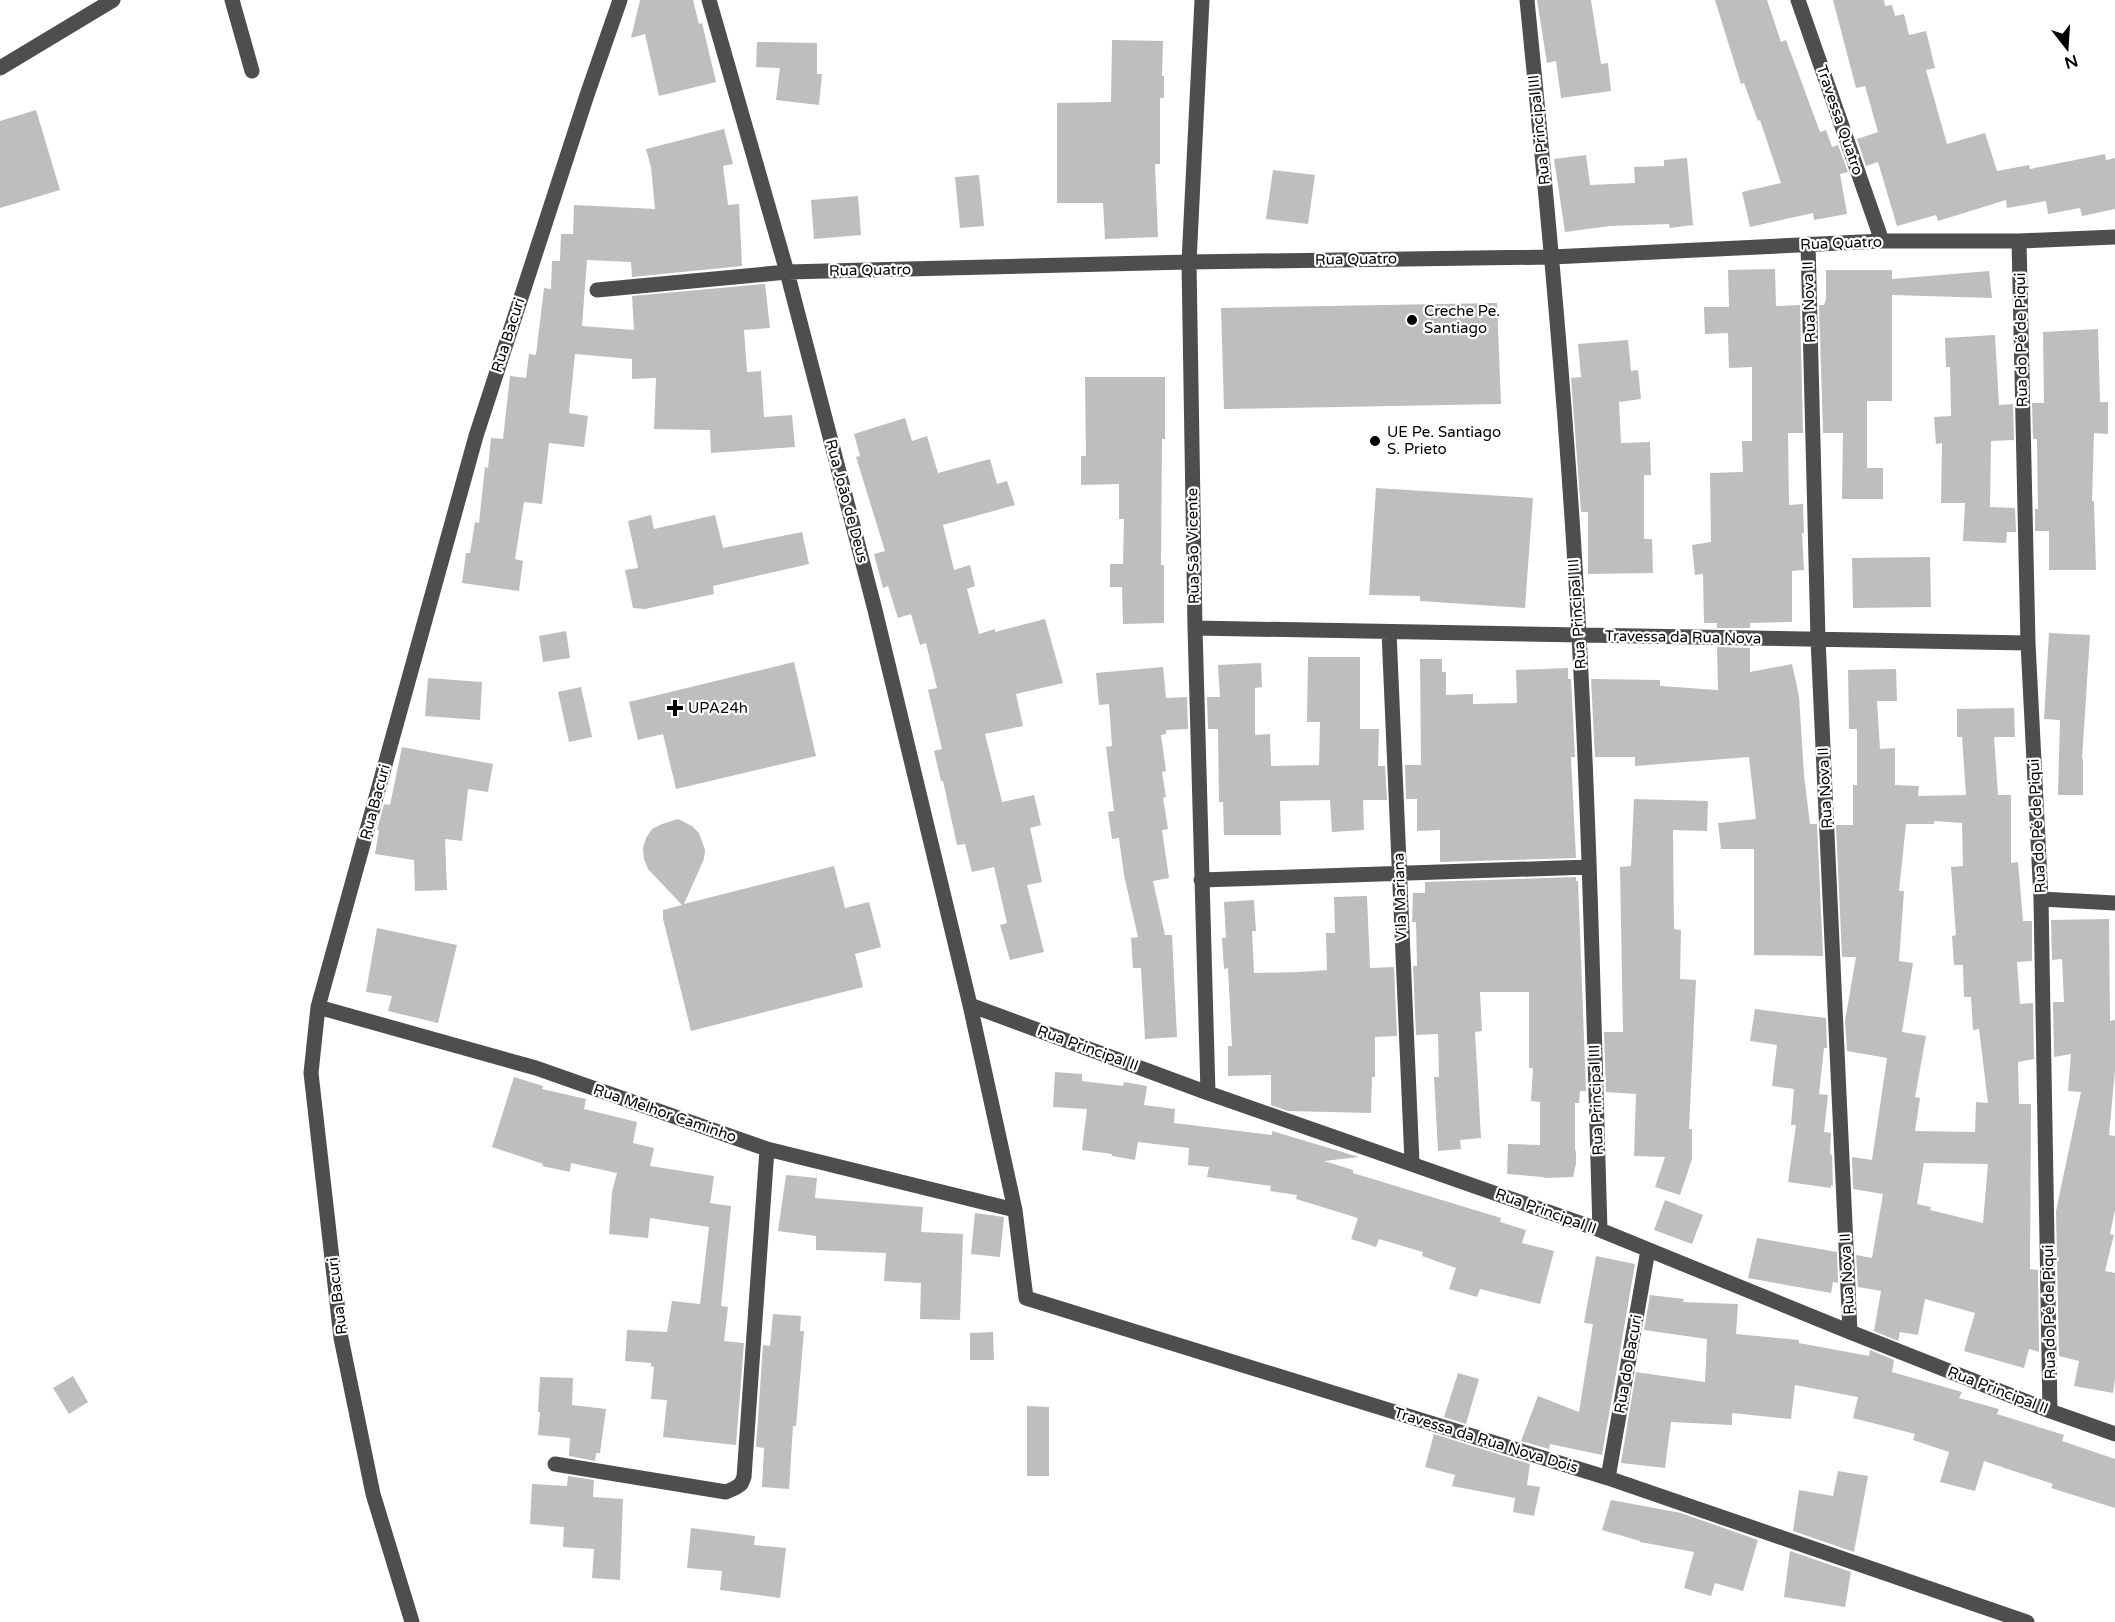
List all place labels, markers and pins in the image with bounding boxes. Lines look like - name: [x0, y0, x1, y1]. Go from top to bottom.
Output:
- place label: Creche Pe. Santiago: [1424, 302, 1500, 337]
- marker: Creche Pe. Santiago: [1405, 313, 1419, 327]
- place label: UE Pe. Santiago S. Prieto: [1387, 423, 1501, 458]
- marker: UE Pe. Santiago S. Prieto: [1368, 434, 1382, 448]
- marker: UPA24h: [666, 699, 684, 717]
- place label: UPA24h: [688, 699, 748, 717]

